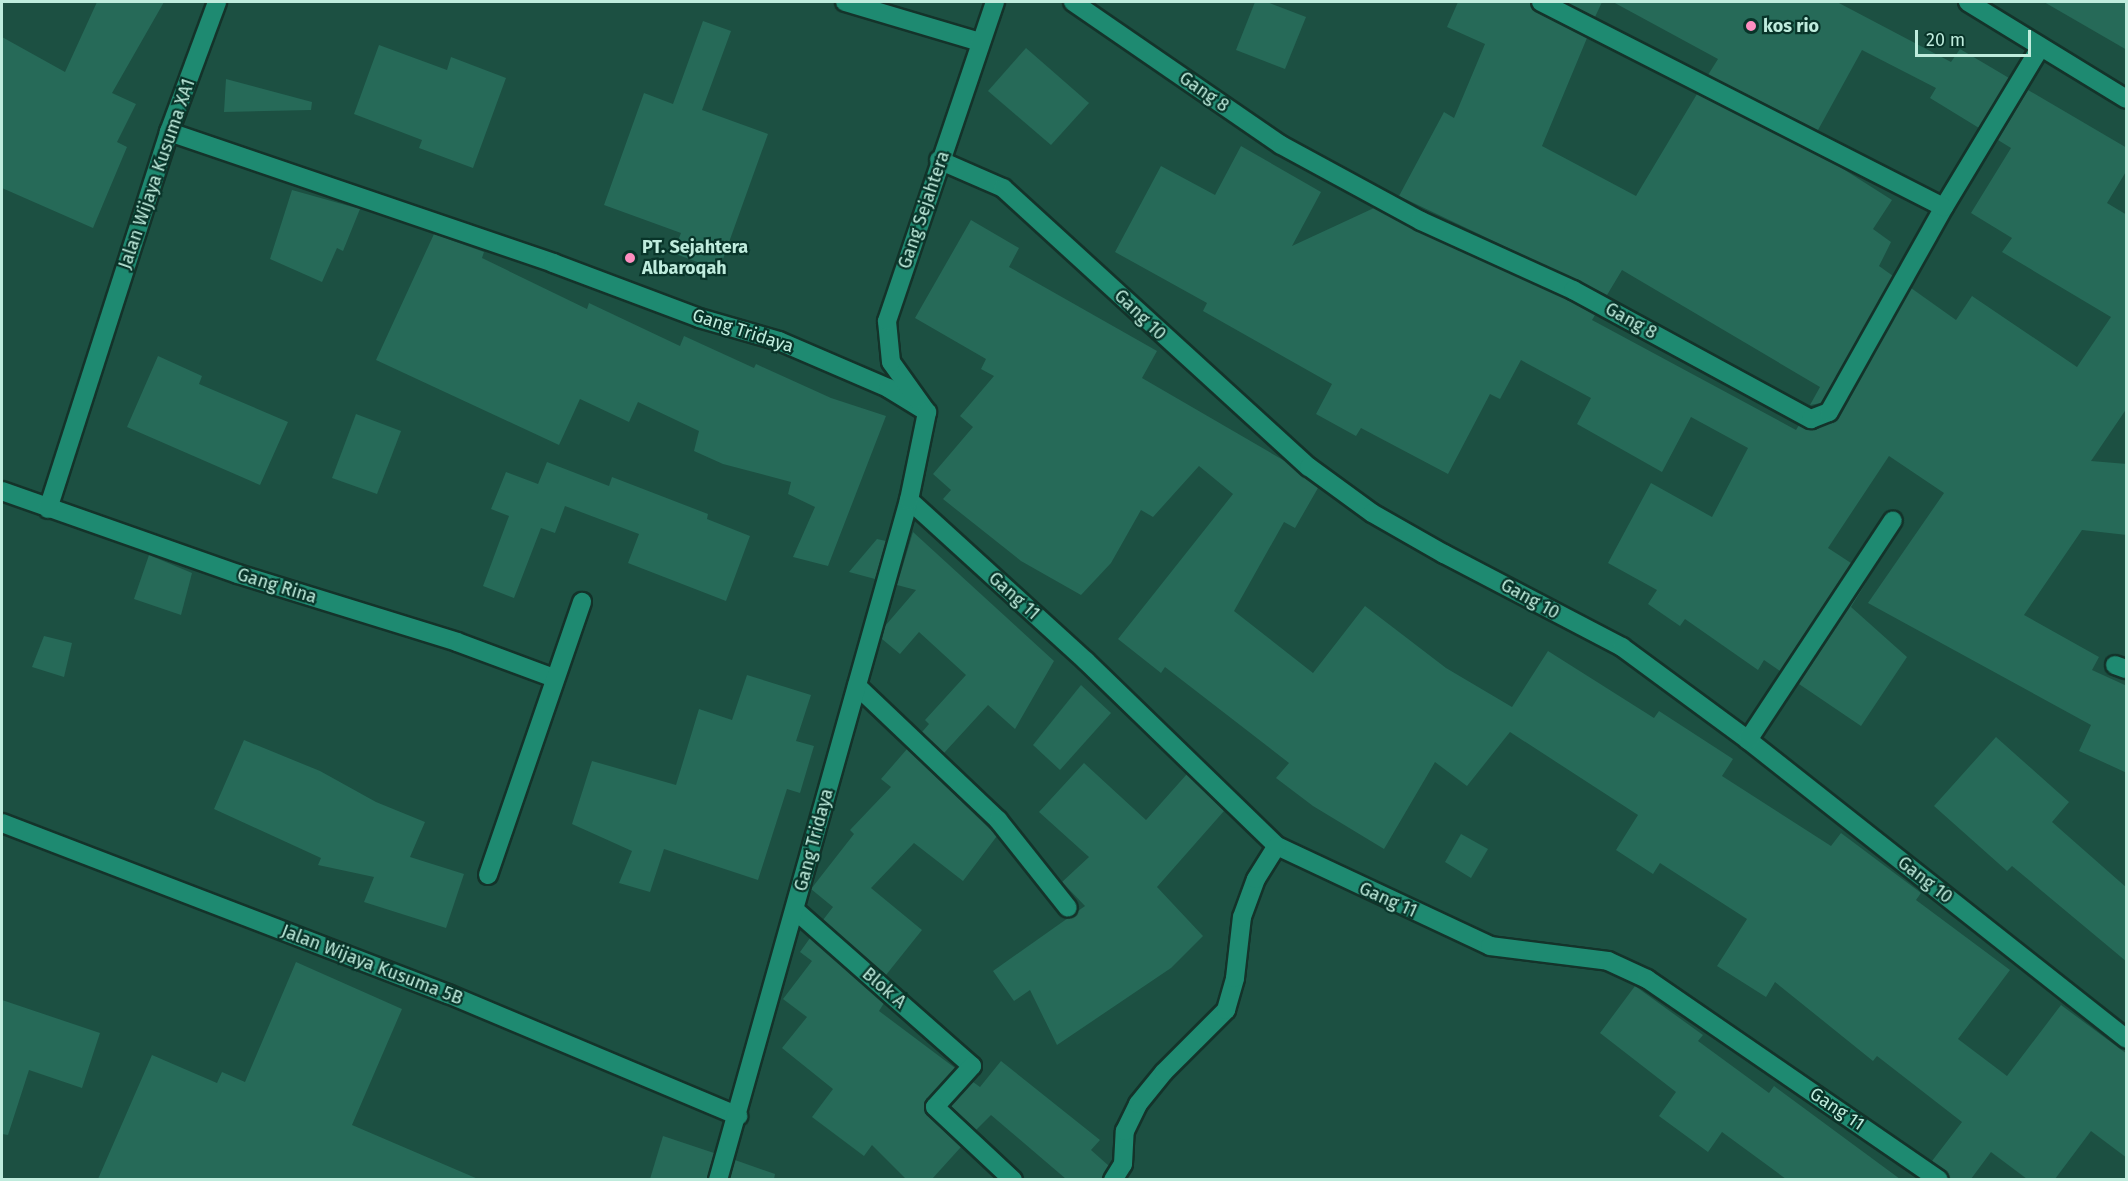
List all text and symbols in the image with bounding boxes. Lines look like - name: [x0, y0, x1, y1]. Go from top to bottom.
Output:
- place label: kos rio: [1763, 15, 1819, 37]
- scale bar: [1918, 18, 2034, 56]
- marker: kos rio: [1744, 19, 1758, 33]
- text: 20 m: [1926, 29, 1965, 51]
- street label: Gang 8: [1175, 67, 1233, 117]
- street label: Jalan Wijaya Kusuma XA1: [114, 76, 200, 272]
- street label: Gang Sejahtera: [894, 148, 954, 272]
- place label: PT. Sejahtera Albaroqah: [642, 237, 748, 280]
- marker: PT. Sejahtera Albaroqah: [623, 251, 637, 265]
- street label: Gang 10: [1110, 285, 1170, 345]
- street label: Gang 8: [1601, 298, 1661, 344]
- street label: Gang Tridaya: [690, 304, 796, 358]
- street label: Gang Rina: [235, 564, 319, 608]
- street label: Gang 11: [984, 568, 1044, 624]
- street label: Gang 10: [1497, 574, 1563, 624]
- street label: Gang Tridaya: [790, 786, 838, 894]
- street label: Gang 10: [1893, 852, 1957, 908]
- street label: Gang 11: [1356, 878, 1420, 922]
- street label: Jalan Wijaya Kusuma 5B: [278, 920, 466, 1010]
- street label: Blok A: [858, 963, 910, 1013]
- street label: Gang 11: [1806, 1083, 1868, 1135]

